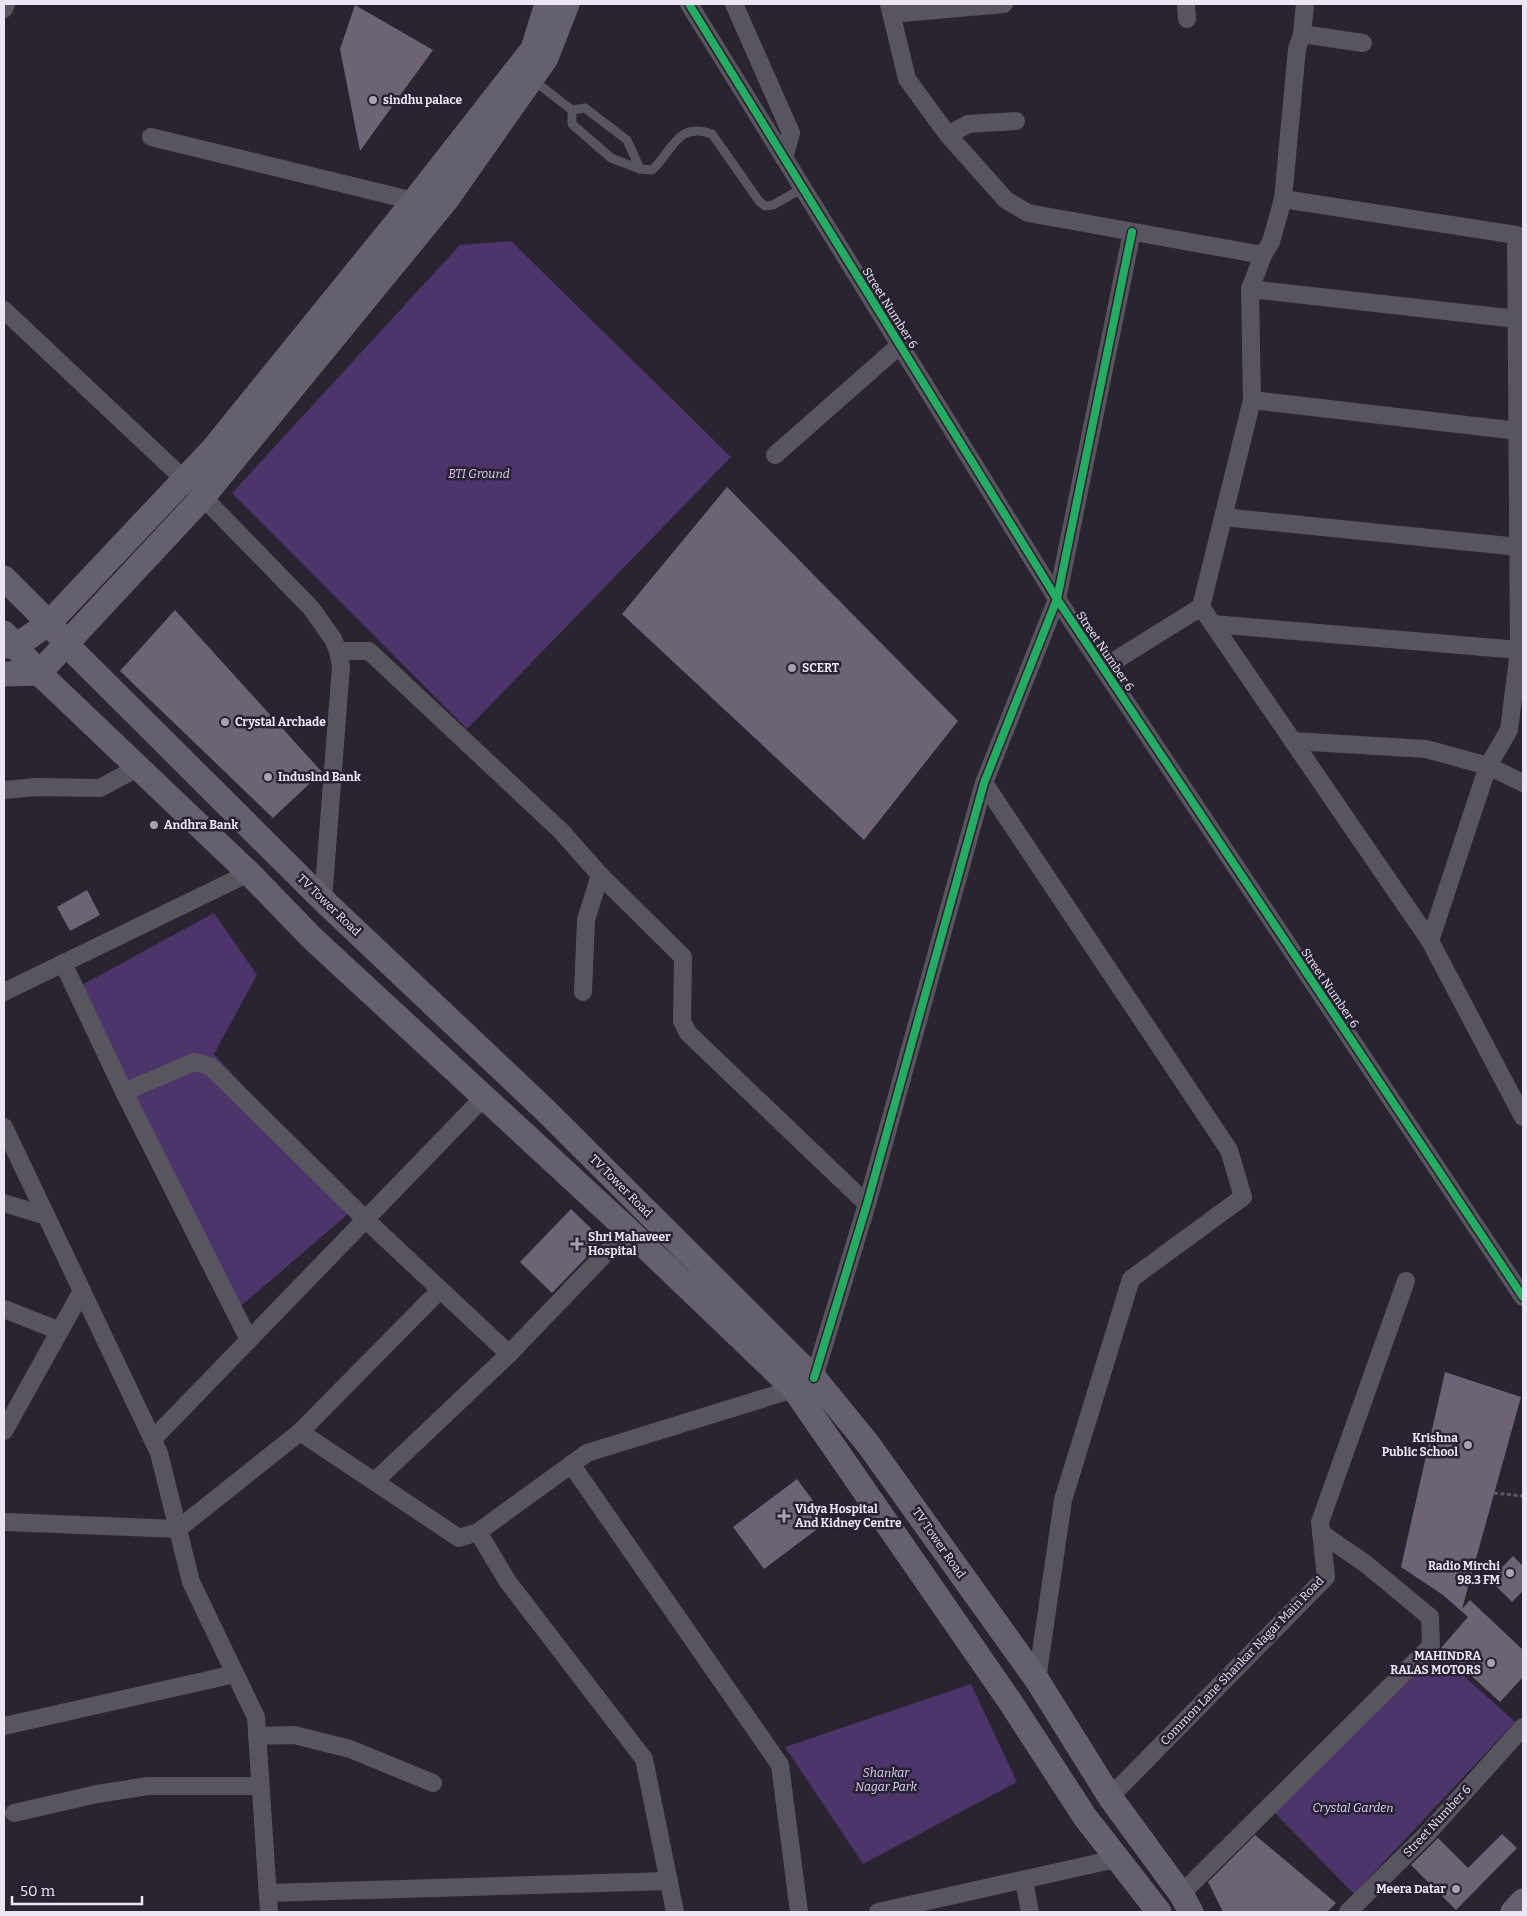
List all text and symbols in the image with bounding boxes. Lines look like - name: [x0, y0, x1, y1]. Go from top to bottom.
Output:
- place label: sindhu palace: [383, 93, 462, 107]
- marker: sindhu palace: [367, 94, 379, 106]
- street label: Street Number 6: [859, 265, 921, 351]
- park label: BTI Ground: [448, 467, 510, 481]
- street label: Street Number 6: [1073, 609, 1137, 693]
- place label: SCERT: [802, 661, 840, 675]
- marker: SCERT: [786, 662, 798, 674]
- place label: Crystal Archade: [235, 715, 326, 729]
- marker: Crystal Archade: [219, 716, 231, 728]
- place label: Induslnd Bank: [278, 770, 362, 784]
- marker: Induslnd Bank: [262, 771, 274, 783]
- place label: Andhra Bank: [164, 818, 239, 832]
- marker: Andhra Bank: [148, 819, 160, 831]
- street label: TV Tower Road: [294, 871, 364, 939]
- street label: Street Number 6: [1298, 946, 1362, 1030]
- street label: TV Tower Road: [587, 1152, 655, 1220]
- place label: Shri Mahaveer Hospital: [588, 1230, 671, 1258]
- marker: Shri Mahaveer Hospital: [570, 1237, 584, 1251]
- place label: Krishna Public School: [1382, 1431, 1458, 1459]
- marker: Krishna Public School: [1462, 1439, 1474, 1451]
- place label: Vidya Hospital And Kidney Centre: [795, 1502, 902, 1530]
- street label: TV Tower Road: [910, 1505, 968, 1581]
- marker: Vidya Hospital And Kidney Centre: [777, 1509, 791, 1523]
- place label: Radio Mirchi 98.3 FM: [1428, 1559, 1501, 1587]
- marker: Radio Mirchi 98.3 FM: [1504, 1567, 1516, 1579]
- street label: Common Lane Shankar Nagar Main Road: [1157, 1574, 1327, 1748]
- place label: MAHINDRA RALAS MOTORS: [1390, 1649, 1481, 1677]
- marker: MAHINDRA RALAS MOTORS: [1485, 1657, 1497, 1669]
- park label: Shankar Nagar Park: [855, 1766, 918, 1794]
- street label: Street Number 6: [1400, 1782, 1474, 1860]
- park label: Crystal Garden: [1313, 1801, 1394, 1815]
- scale bar: [12, 1874, 142, 1906]
- text: 50 m: [20, 1882, 56, 1900]
- place label: Meera Datar: [1376, 1882, 1446, 1896]
- marker: Meera Datar: [1450, 1883, 1462, 1895]

